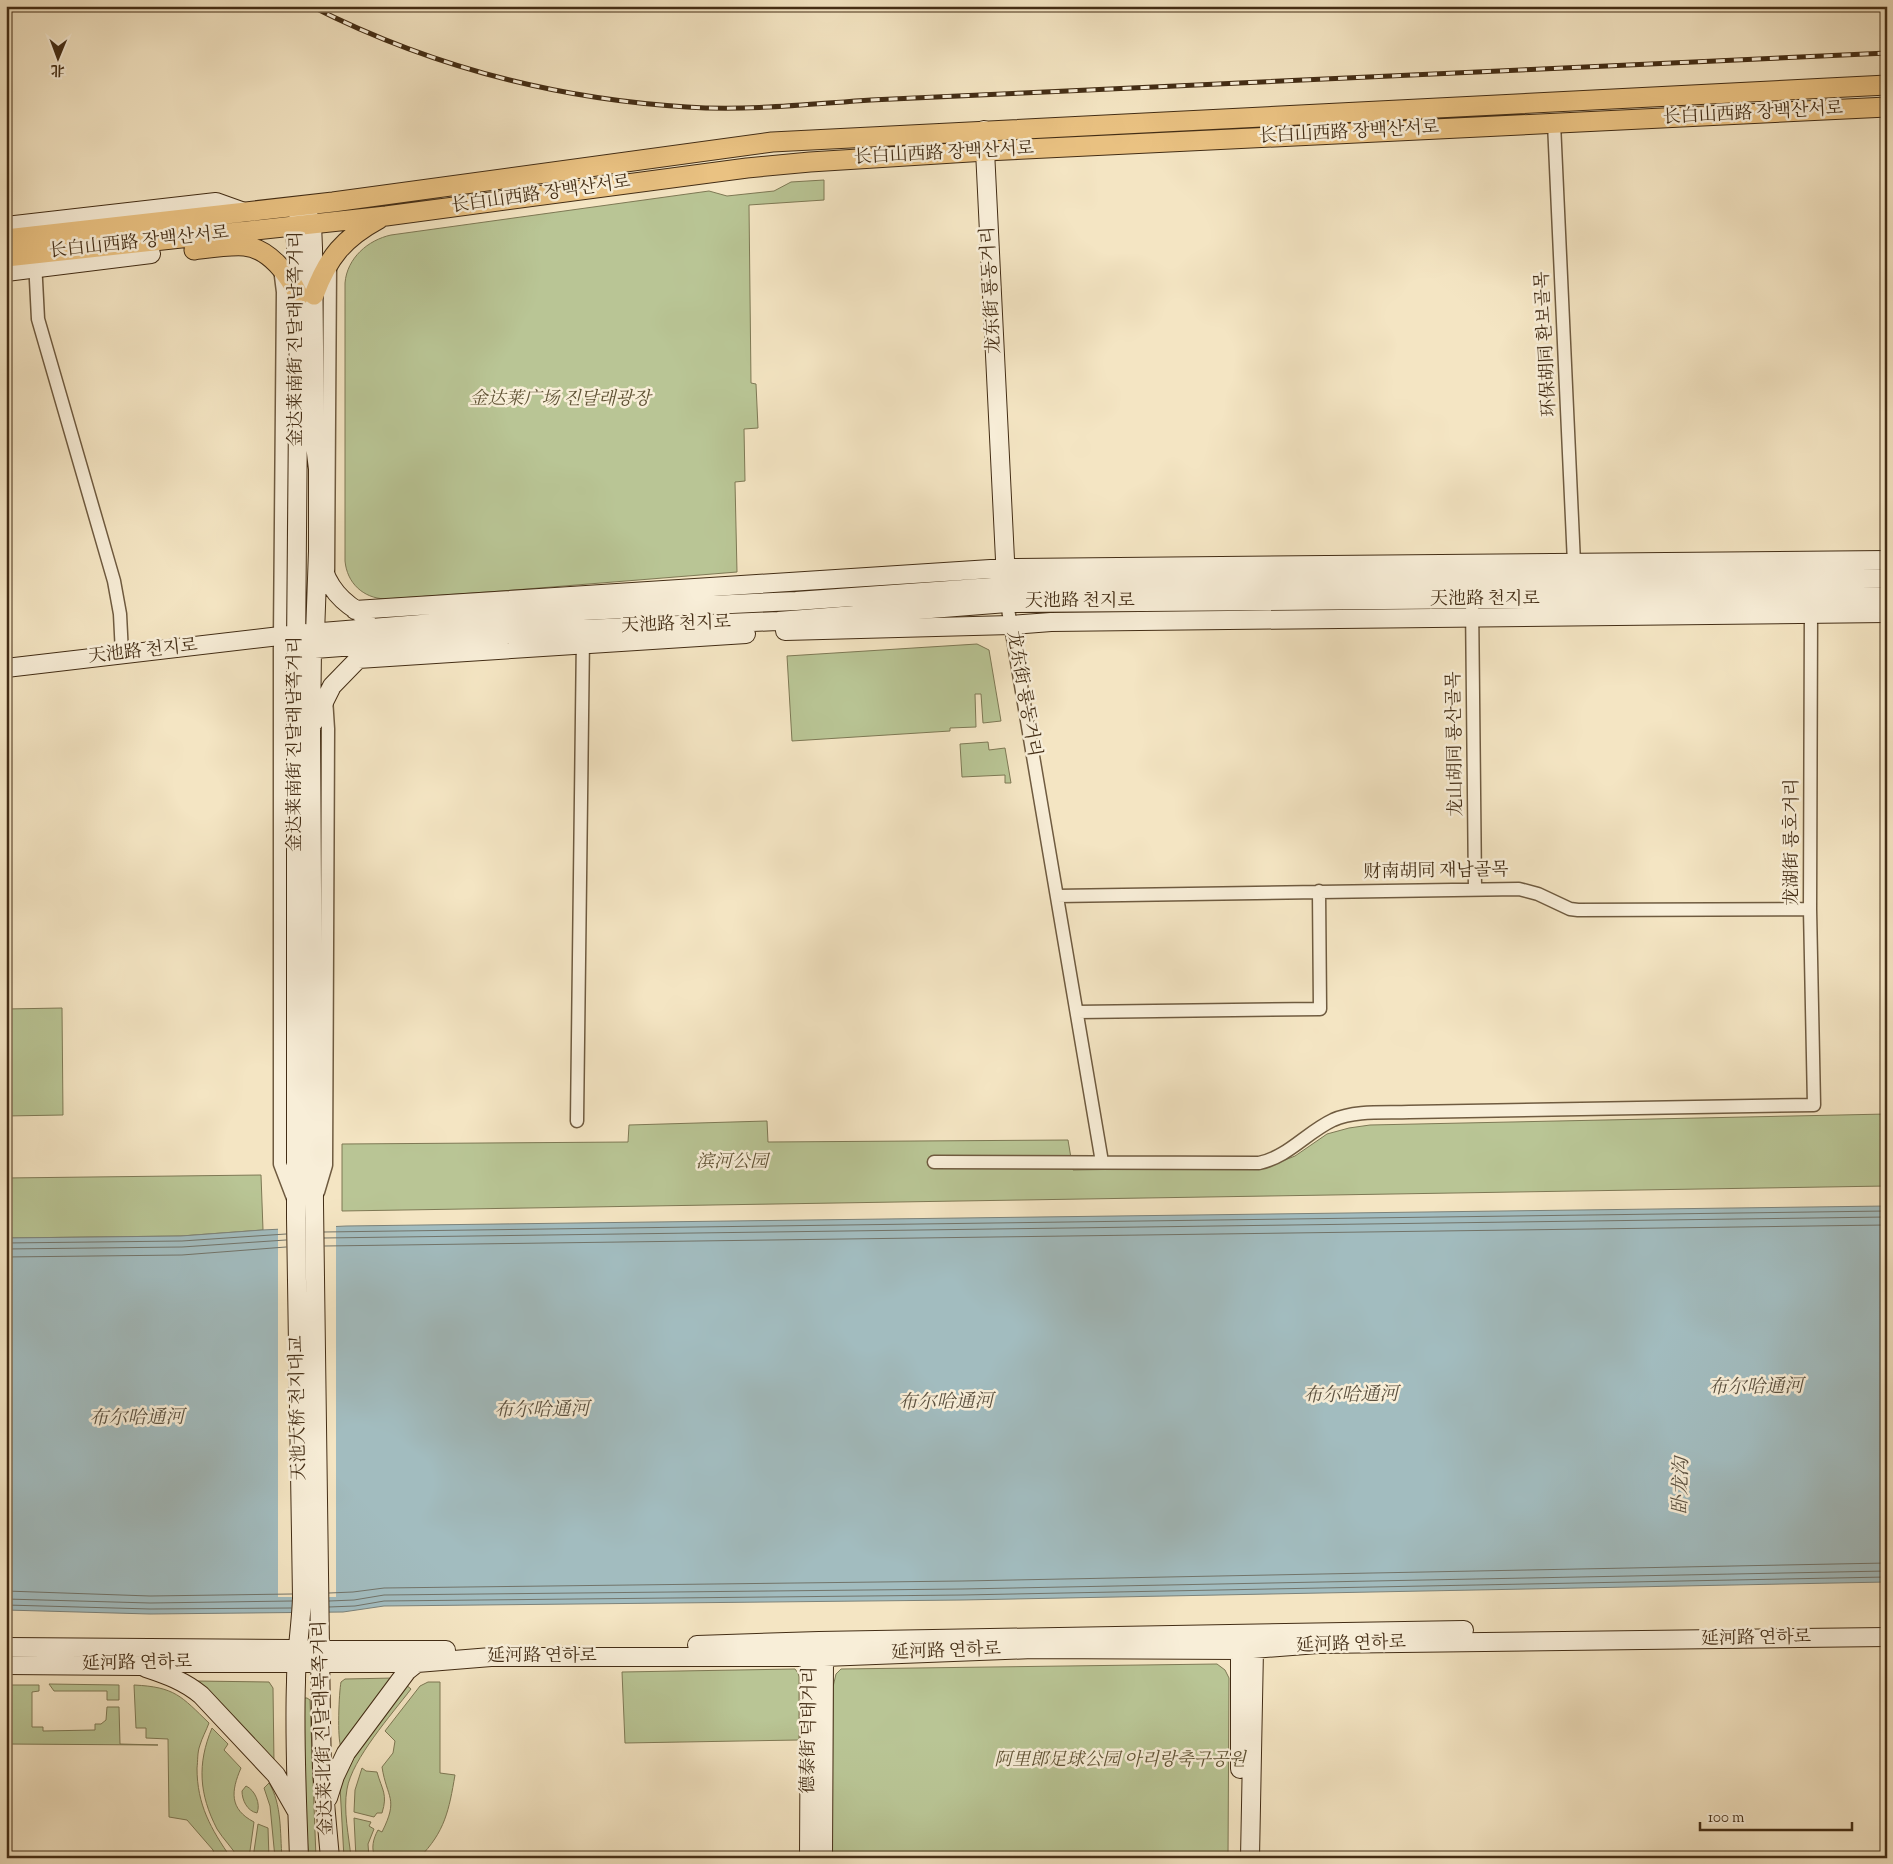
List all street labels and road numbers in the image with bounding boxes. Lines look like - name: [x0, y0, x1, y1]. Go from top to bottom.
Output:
- street label: 长白山西路 장백산서로: [1662, 96, 1844, 132]
- street label: 长白山西路 장백산서로: [1258, 115, 1440, 151]
- street label: 长白山西路 장백산서로: [853, 136, 1035, 172]
- street label: 长白山西路 장백산서로: [450, 170, 632, 220]
- street label: 长白山西路 장백산서로: [48, 221, 230, 265]
- street label: 龙东街 룡동거리: [976, 226, 1008, 354]
- street label: 金达莱南街 진달래남쪽거리: [284, 231, 310, 447]
- street label: 环保胡同 환보골목: [1530, 271, 1564, 417]
- street label: 天池路 천지로: [1430, 587, 1540, 613]
- street label: 天池路 천지로: [1025, 589, 1135, 615]
- street label: 天池路 천지로: [621, 610, 731, 640]
- street label: 龙东街 룡동거리: [999, 629, 1047, 759]
- street label: 天池路 천지로: [87, 633, 199, 671]
- street label: 金达莱南街 진달래남쪽거리: [283, 636, 309, 852]
- street label: 龙山胡同 룡산골목: [1442, 671, 1470, 817]
- street label: 龙湖街 룡호거리: [1780, 778, 1806, 906]
- street label: 财南胡同 재남골목: [1363, 858, 1509, 886]
- street label: 天池大桥 천지대교: [285, 1334, 313, 1481]
- street label: 金达莱北街 진달래북쪽거리: [307, 1620, 341, 1836]
- street label: 延河路 연하로: [1701, 1625, 1811, 1653]
- street label: 延河路 연하로: [1296, 1630, 1406, 1660]
- street label: 延河路 연하로: [891, 1637, 1001, 1667]
- street label: 延河路 연하로: [487, 1644, 597, 1670]
- street label: 延河路 연하로: [82, 1650, 192, 1678]
- street label: 德泰街 덕태거리: [796, 1666, 824, 1794]

